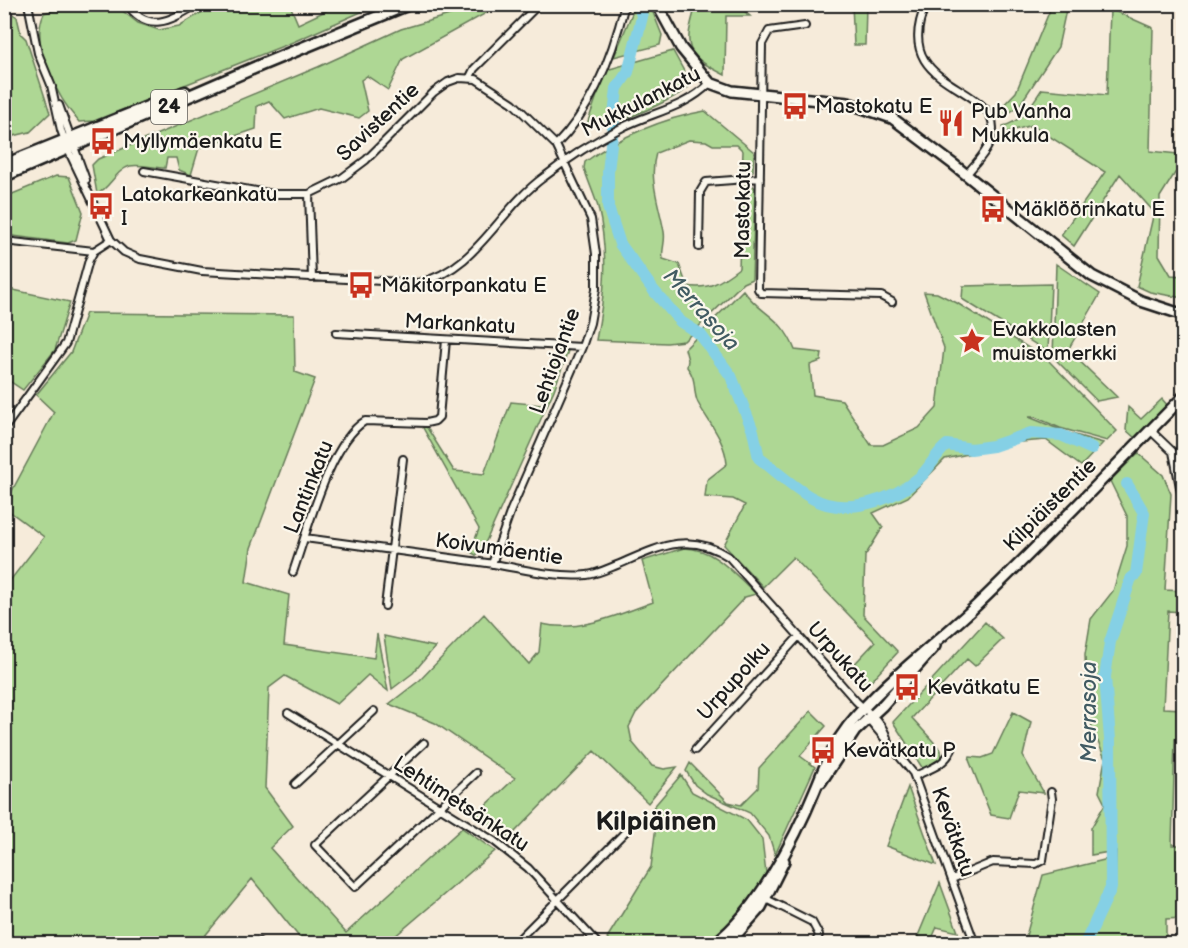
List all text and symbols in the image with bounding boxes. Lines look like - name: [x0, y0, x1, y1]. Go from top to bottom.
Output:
- street label: Mukkulankatu: [577, 61, 705, 143]
- street label: Savistentie: [331, 77, 425, 167]
- road number: 24: [151, 90, 187, 124]
- bus stop icon: Mastokatu E: [780, 91, 810, 121]
- place label: Mastokatu E: [815, 94, 933, 119]
- place label: Pub Vanha Mukkula: [971, 99, 1071, 148]
- restaurant icon: Pub Vanha Mukkula: [936, 108, 966, 138]
- bus stop icon: Myllymäenkatu E: [88, 126, 118, 156]
- place label: Myllymäenkatu E: [123, 129, 282, 154]
- street label: Mastokatu: [730, 161, 756, 259]
- place label: Latokarkeankatu I: [121, 182, 277, 231]
- bus stop icon: Latokarkeankatu I: [86, 191, 116, 221]
- bus stop icon: Mäklöörinkatu E: [978, 194, 1008, 224]
- place label: Mäklöörinkatu E: [1013, 197, 1165, 222]
- water label: Merrasoja: [657, 263, 745, 357]
- bus stop icon: Mäkitorpankatu E: [346, 270, 376, 300]
- place label: Mäkitorpankatu E: [381, 273, 547, 298]
- street label: Lehtiojantie: [524, 305, 586, 417]
- street label: Markankatu: [404, 309, 516, 339]
- place label: Evakkolasten muistomerkki: [992, 317, 1117, 366]
- place icon: Evakkolasten muistomerkki: [957, 326, 987, 356]
- street label: Lantinkatu: [279, 437, 339, 537]
- street label: Kilpiäistentie: [998, 453, 1102, 557]
- street label: Koivumäentie: [434, 528, 564, 570]
- street label: Urpukatu: [802, 617, 878, 697]
- street label: Urpupolku: [692, 636, 776, 726]
- water label: Merrasoja: [1076, 661, 1103, 763]
- bus stop icon: Kevätkatu E: [892, 672, 922, 702]
- place label: Kevätkatu E: [927, 675, 1040, 700]
- bus stop icon: Kevätkatu P: [808, 735, 838, 765]
- place label: Kevätkatu P: [843, 738, 956, 763]
- street label: Lehtimetsänkatu: [388, 751, 534, 857]
- street label: Kevätkatu: [926, 784, 980, 880]
- district label: Kilpiäinen: [595, 806, 717, 838]

